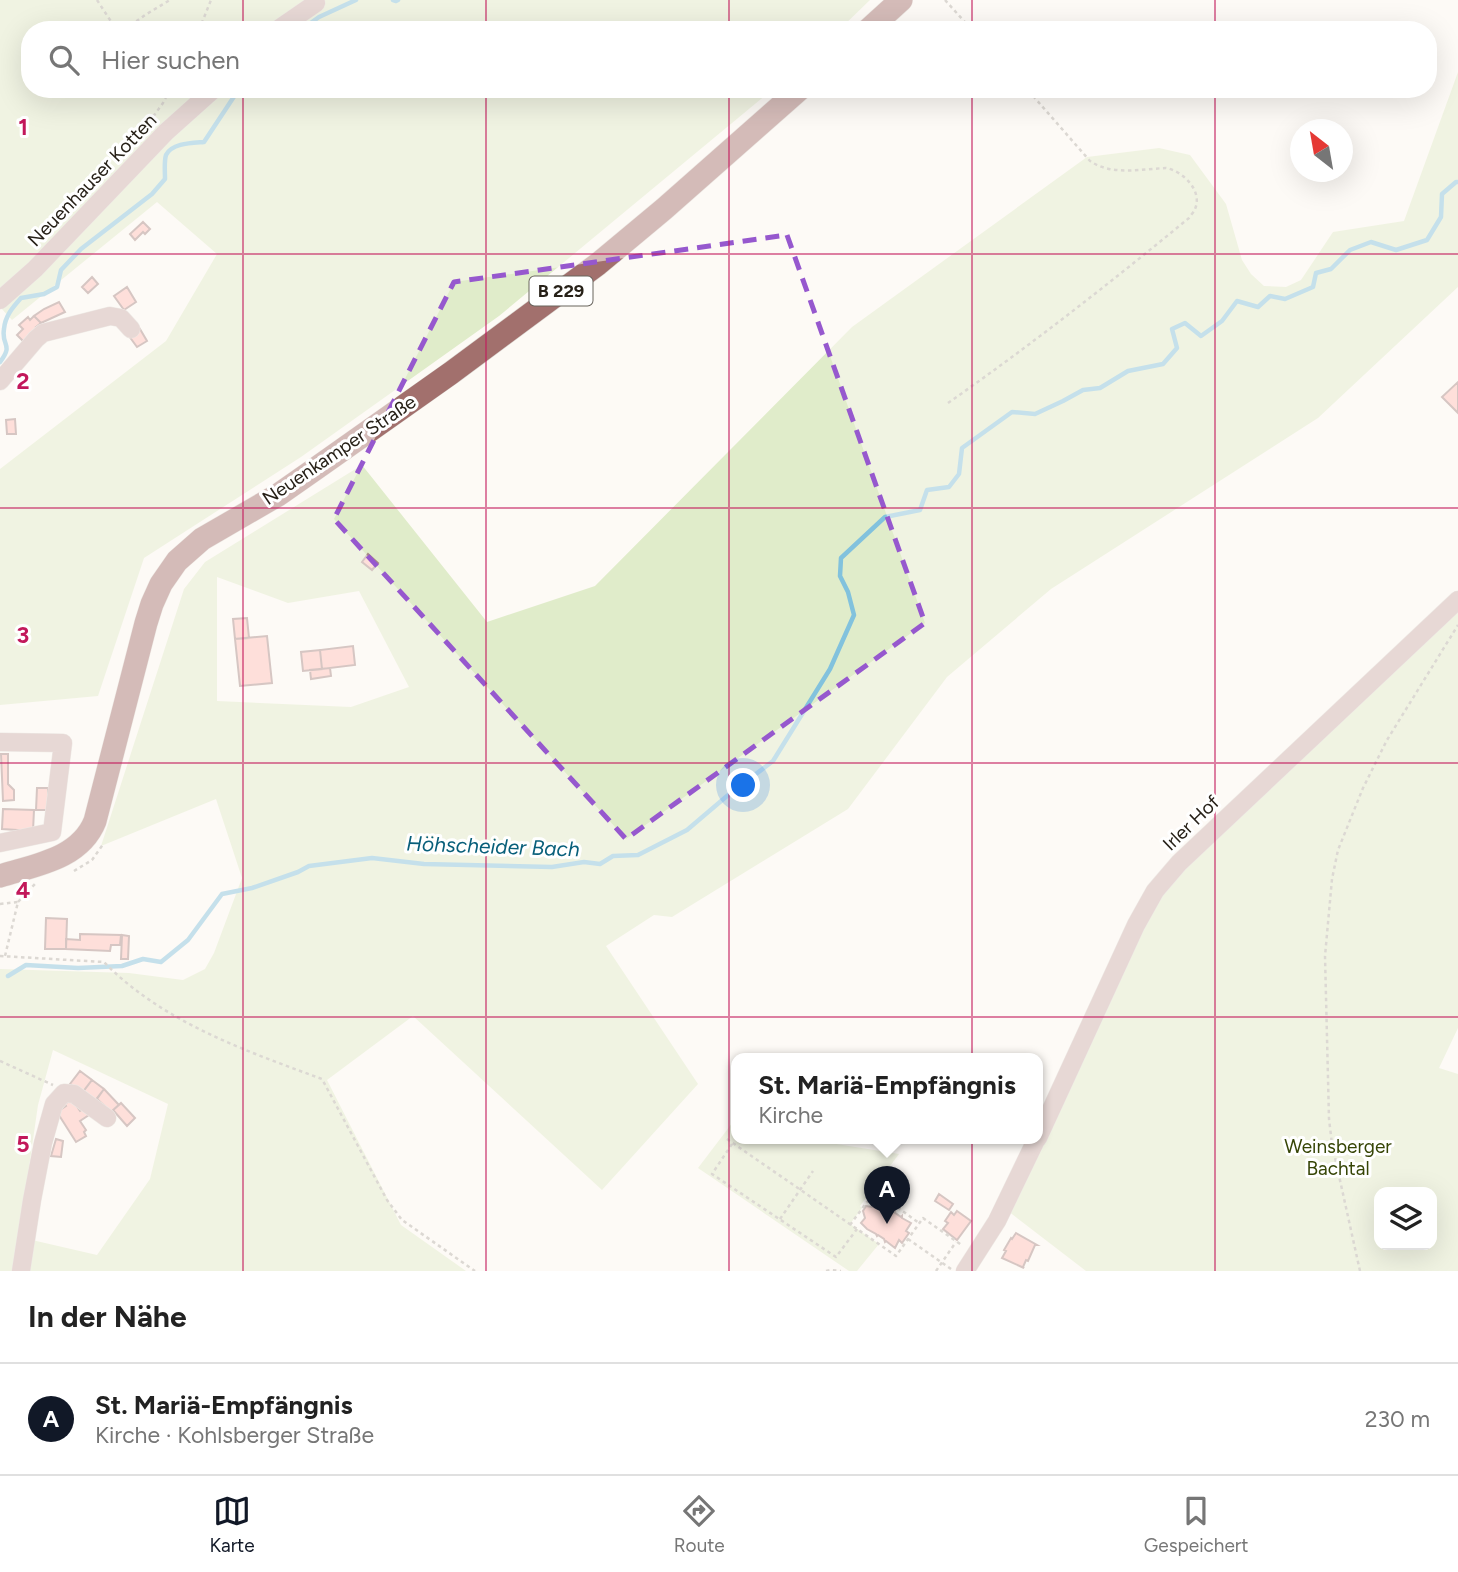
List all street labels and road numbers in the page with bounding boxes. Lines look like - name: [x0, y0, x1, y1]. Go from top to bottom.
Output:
- street label: Neuenhauser Kotten: [23, 109, 161, 251]
- road number: B 229: [530, 276, 592, 306]
- street label: Neuenkamper Straße: [258, 390, 420, 510]
- street label: Irler Hof: [1158, 791, 1224, 855]

